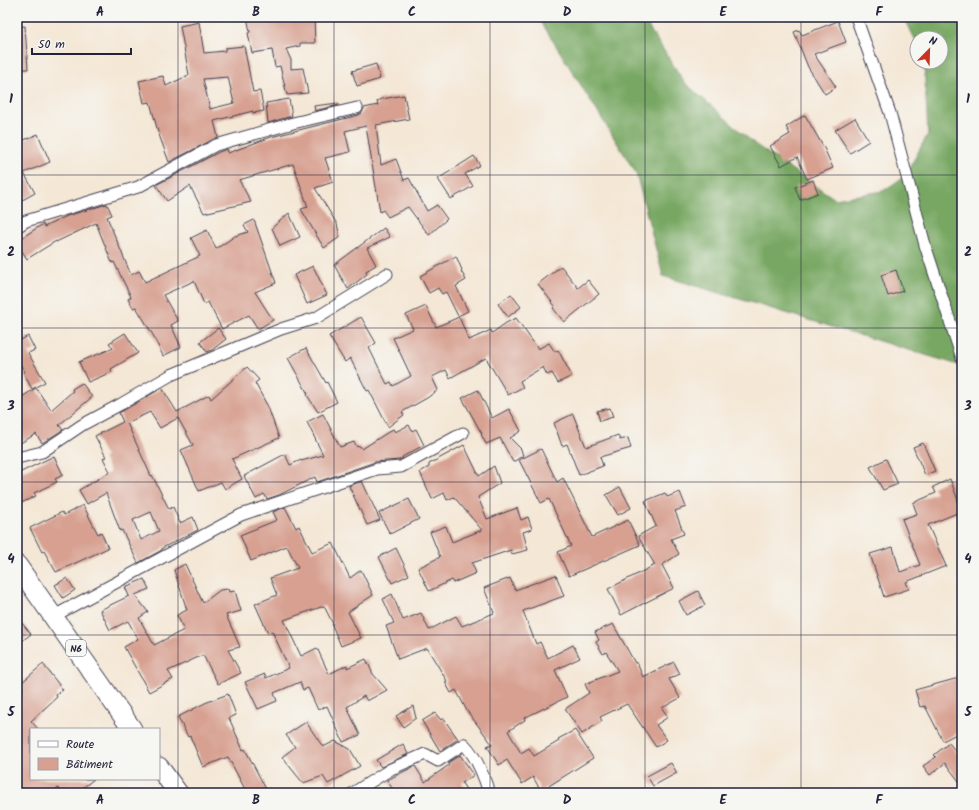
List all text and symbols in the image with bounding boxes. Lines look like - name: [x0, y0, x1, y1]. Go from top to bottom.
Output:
- text: A: [96, 2, 104, 23]
- text: B: [252, 2, 260, 23]
- text: C: [408, 2, 416, 23]
- text: D: [563, 2, 572, 23]
- text: E: [719, 2, 727, 23]
- text: F: [875, 2, 883, 23]
- scale bar: [32, 30, 131, 56]
- north arrow: [909, 30, 949, 70]
- text: N: [926, 32, 939, 51]
- text: 50 m: [38, 35, 65, 54]
- text: 1: [9, 89, 13, 110]
- text: 1: [966, 89, 970, 110]
- text: 2: [7, 242, 15, 263]
- text: 2: [964, 242, 972, 263]
- text: 3: [6, 396, 15, 417]
- text: 3: [963, 396, 972, 417]
- text: 4: [7, 549, 15, 570]
- text: 4: [964, 549, 972, 570]
- road number: N6: [66, 640, 86, 656]
- text: 5: [7, 702, 16, 723]
- text: 5: [964, 702, 973, 723]
- legend: [30, 728, 160, 780]
- text: Route: [66, 735, 95, 754]
- text: Bâtiment: [66, 755, 113, 774]
- text: A: [96, 790, 104, 810]
- text: B: [252, 790, 260, 810]
- text: C: [408, 790, 416, 810]
- text: D: [563, 790, 572, 810]
- text: E: [719, 790, 727, 810]
- text: F: [875, 790, 883, 810]

